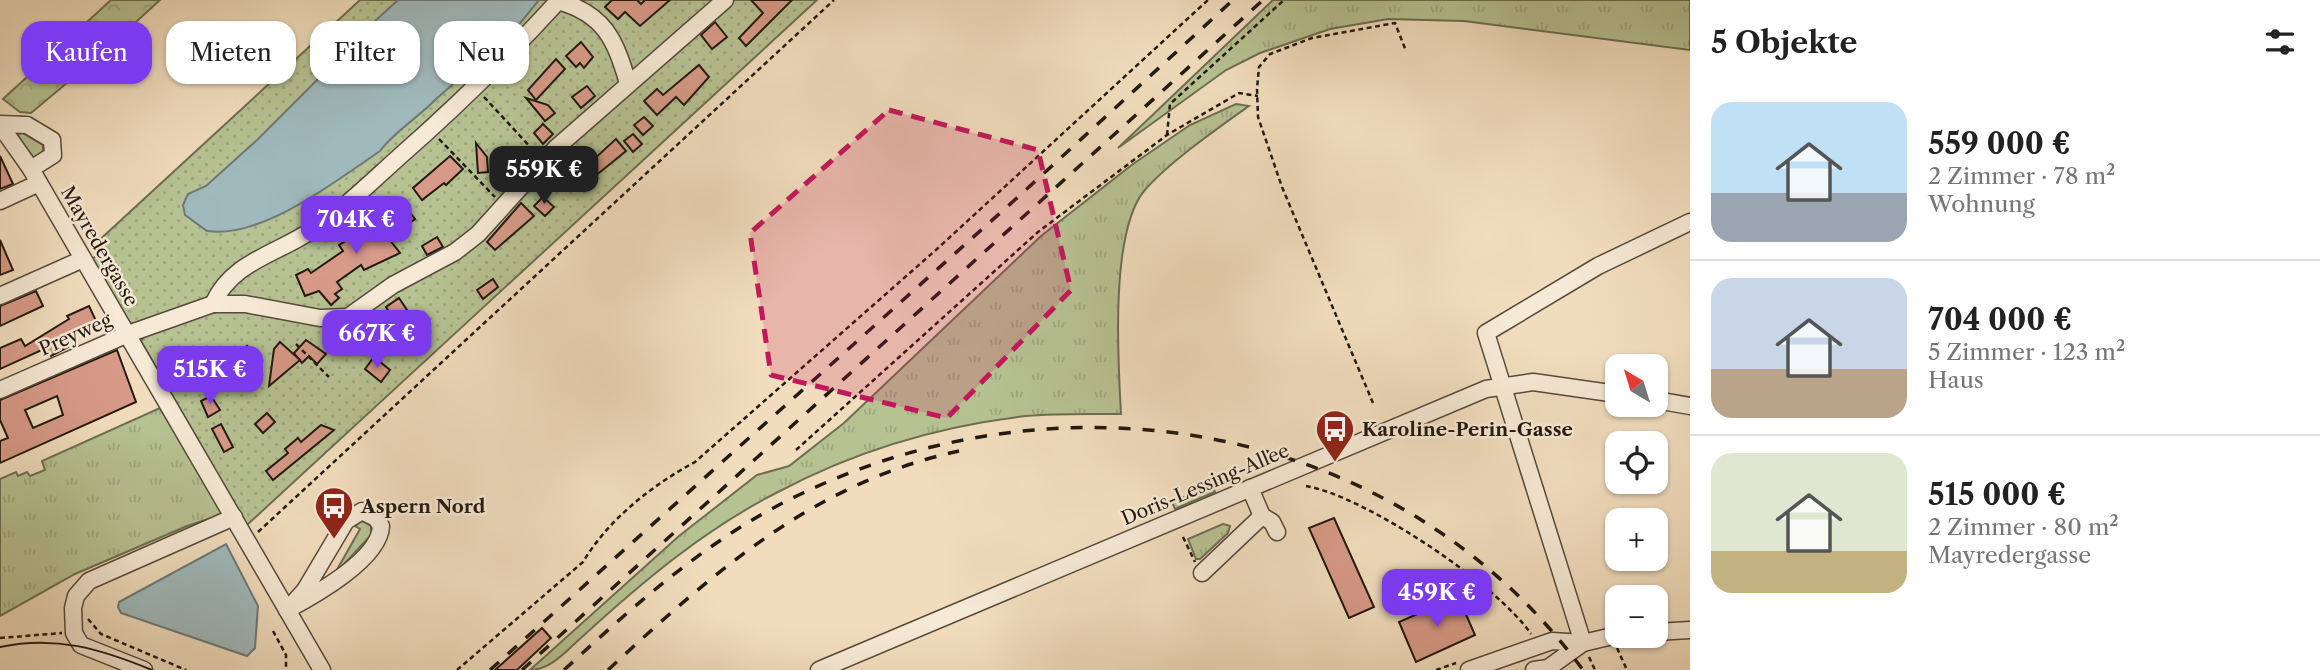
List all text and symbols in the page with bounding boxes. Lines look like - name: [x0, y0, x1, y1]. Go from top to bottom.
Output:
- chip: Kaufen: [21, 21, 152, 84]
- chip: Mieten: [166, 21, 296, 84]
- chip: Filter: [310, 21, 420, 84]
- chip: Neu: [434, 21, 529, 84]
- icon: filters: [2261, 23, 2299, 61]
- text: 5 Objekte: [1711, 24, 1858, 61]
- text: 559 000 €: [1928, 125, 2070, 162]
- icon: home: [1767, 130, 1851, 214]
- pin: 559K €: [487, 146, 601, 206]
- text: 559K €: [505, 155, 583, 183]
- text: 2 Zimmer · 78 m²: [1928, 162, 2115, 190]
- street label: Mayredergasse: [56, 182, 143, 310]
- text: Wohnung: [1928, 190, 2035, 218]
- pin: 704K €: [299, 196, 413, 256]
- text: 704K €: [317, 205, 395, 233]
- text: 704 000 €: [1928, 301, 2072, 338]
- icon: home: [1767, 306, 1851, 390]
- street label: Preyweg: [35, 308, 116, 361]
- pin: 667K €: [320, 310, 434, 370]
- text: 667K €: [338, 319, 416, 347]
- text: 5 Zimmer · 123 m²: [1928, 338, 2125, 366]
- pin: 515K €: [153, 346, 267, 406]
- north arrow: [1605, 354, 1668, 416]
- map controls: [1605, 354, 1668, 648]
- text: 515K €: [173, 355, 247, 383]
- text: Haus: [1928, 366, 1984, 394]
- bus stop icon: Karoline-Perin-Gasse: [1314, 408, 1356, 463]
- place label: Karoline-Perin-Gasse: [1362, 418, 1573, 441]
- button: locate: [1605, 431, 1668, 494]
- street label: Doris-Lessing-Allee: [1118, 439, 1292, 530]
- text: 515 000 €: [1928, 476, 2066, 513]
- icon: home: [1767, 481, 1851, 565]
- bus stop icon: Aspern Nord: [313, 485, 355, 540]
- place label: Aspern Nord: [360, 495, 486, 518]
- button: +: [1605, 508, 1668, 571]
- text: 2 Zimmer · 80 m²: [1928, 513, 2119, 541]
- text: Mayredergasse: [1928, 541, 2091, 569]
- pin: 459K €: [1380, 570, 1494, 629]
- text: 459K €: [1398, 578, 1476, 606]
- button: −: [1605, 585, 1668, 648]

